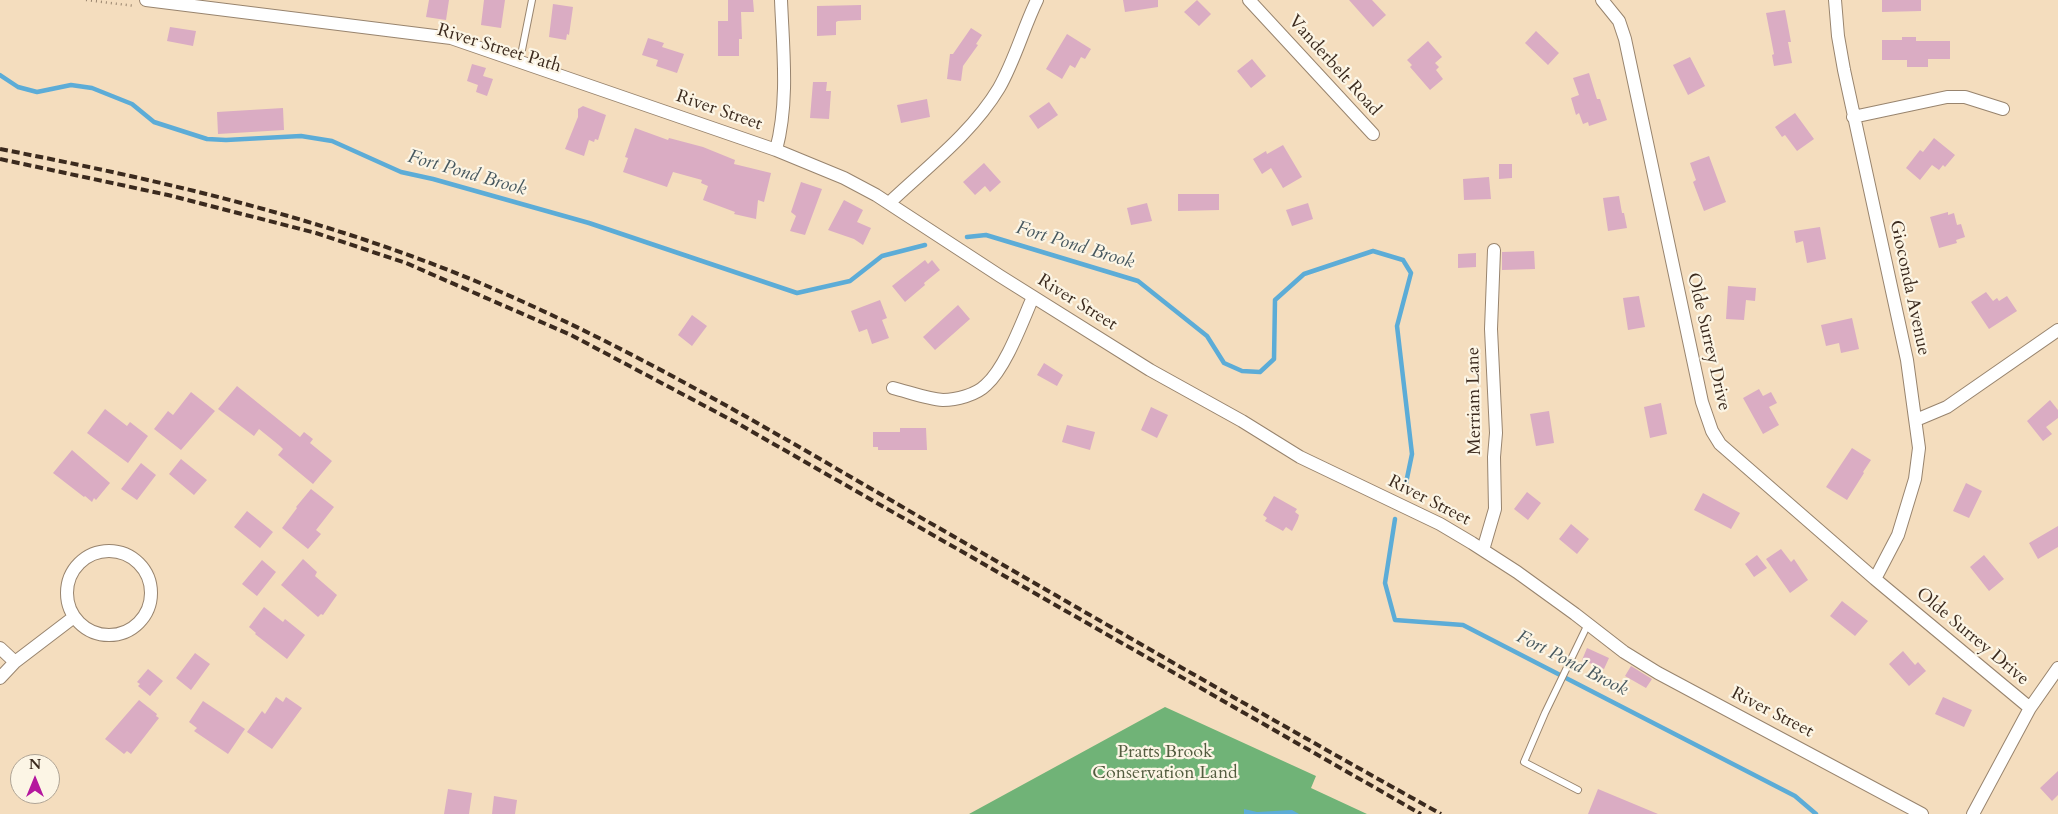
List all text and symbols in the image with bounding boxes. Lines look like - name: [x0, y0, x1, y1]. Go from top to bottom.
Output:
- street label: Vanderbelt Road: [1283, 11, 1385, 121]
- street label: River Street Path: [434, 20, 564, 78]
- street label: River Street: [673, 86, 765, 136]
- water label: Fort Pond Brook: [405, 146, 529, 202]
- water label: Fort Pond Brook: [1013, 217, 1137, 275]
- street label: Gioconda Avenue: [1884, 218, 1934, 358]
- street label: River Street: [1033, 270, 1121, 336]
- street label: Olde Surrey Drive: [1682, 271, 1734, 413]
- street label: Merriam Lane: [1463, 347, 1487, 455]
- street label: River Street: [1384, 471, 1474, 531]
- street label: Olde Surrey Drive: [1911, 583, 2033, 691]
- water label: Fort Pond Brook: [1512, 626, 1632, 702]
- street label: River Street: [1727, 683, 1817, 743]
- park label: Pratts Brook Conservation Land: [1092, 742, 1238, 784]
- north arrow: [10, 754, 60, 804]
- text: N: [29, 755, 41, 774]

